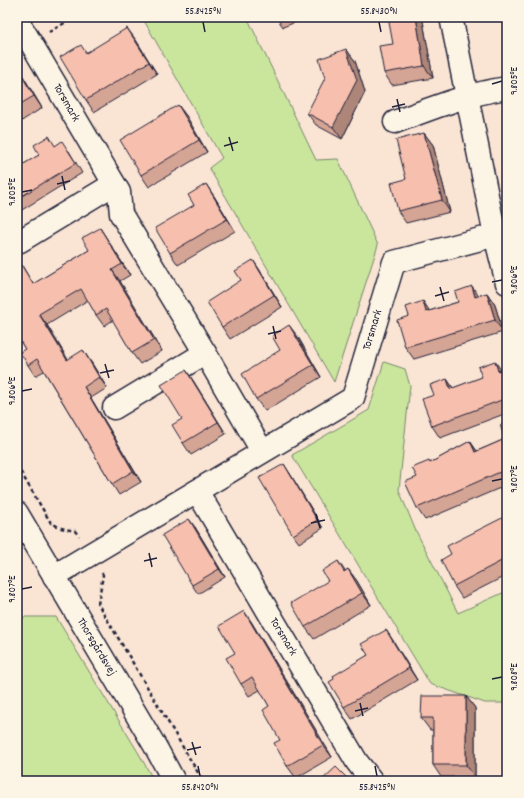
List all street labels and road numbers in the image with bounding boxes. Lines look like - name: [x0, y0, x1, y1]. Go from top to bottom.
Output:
- street label: Torsmark: [48, 81, 84, 125]
- street label: Torsmark: [359, 307, 387, 352]
- street label: Thorsgårdsvej: [72, 615, 120, 679]
- street label: Torsmark: [265, 615, 301, 659]

